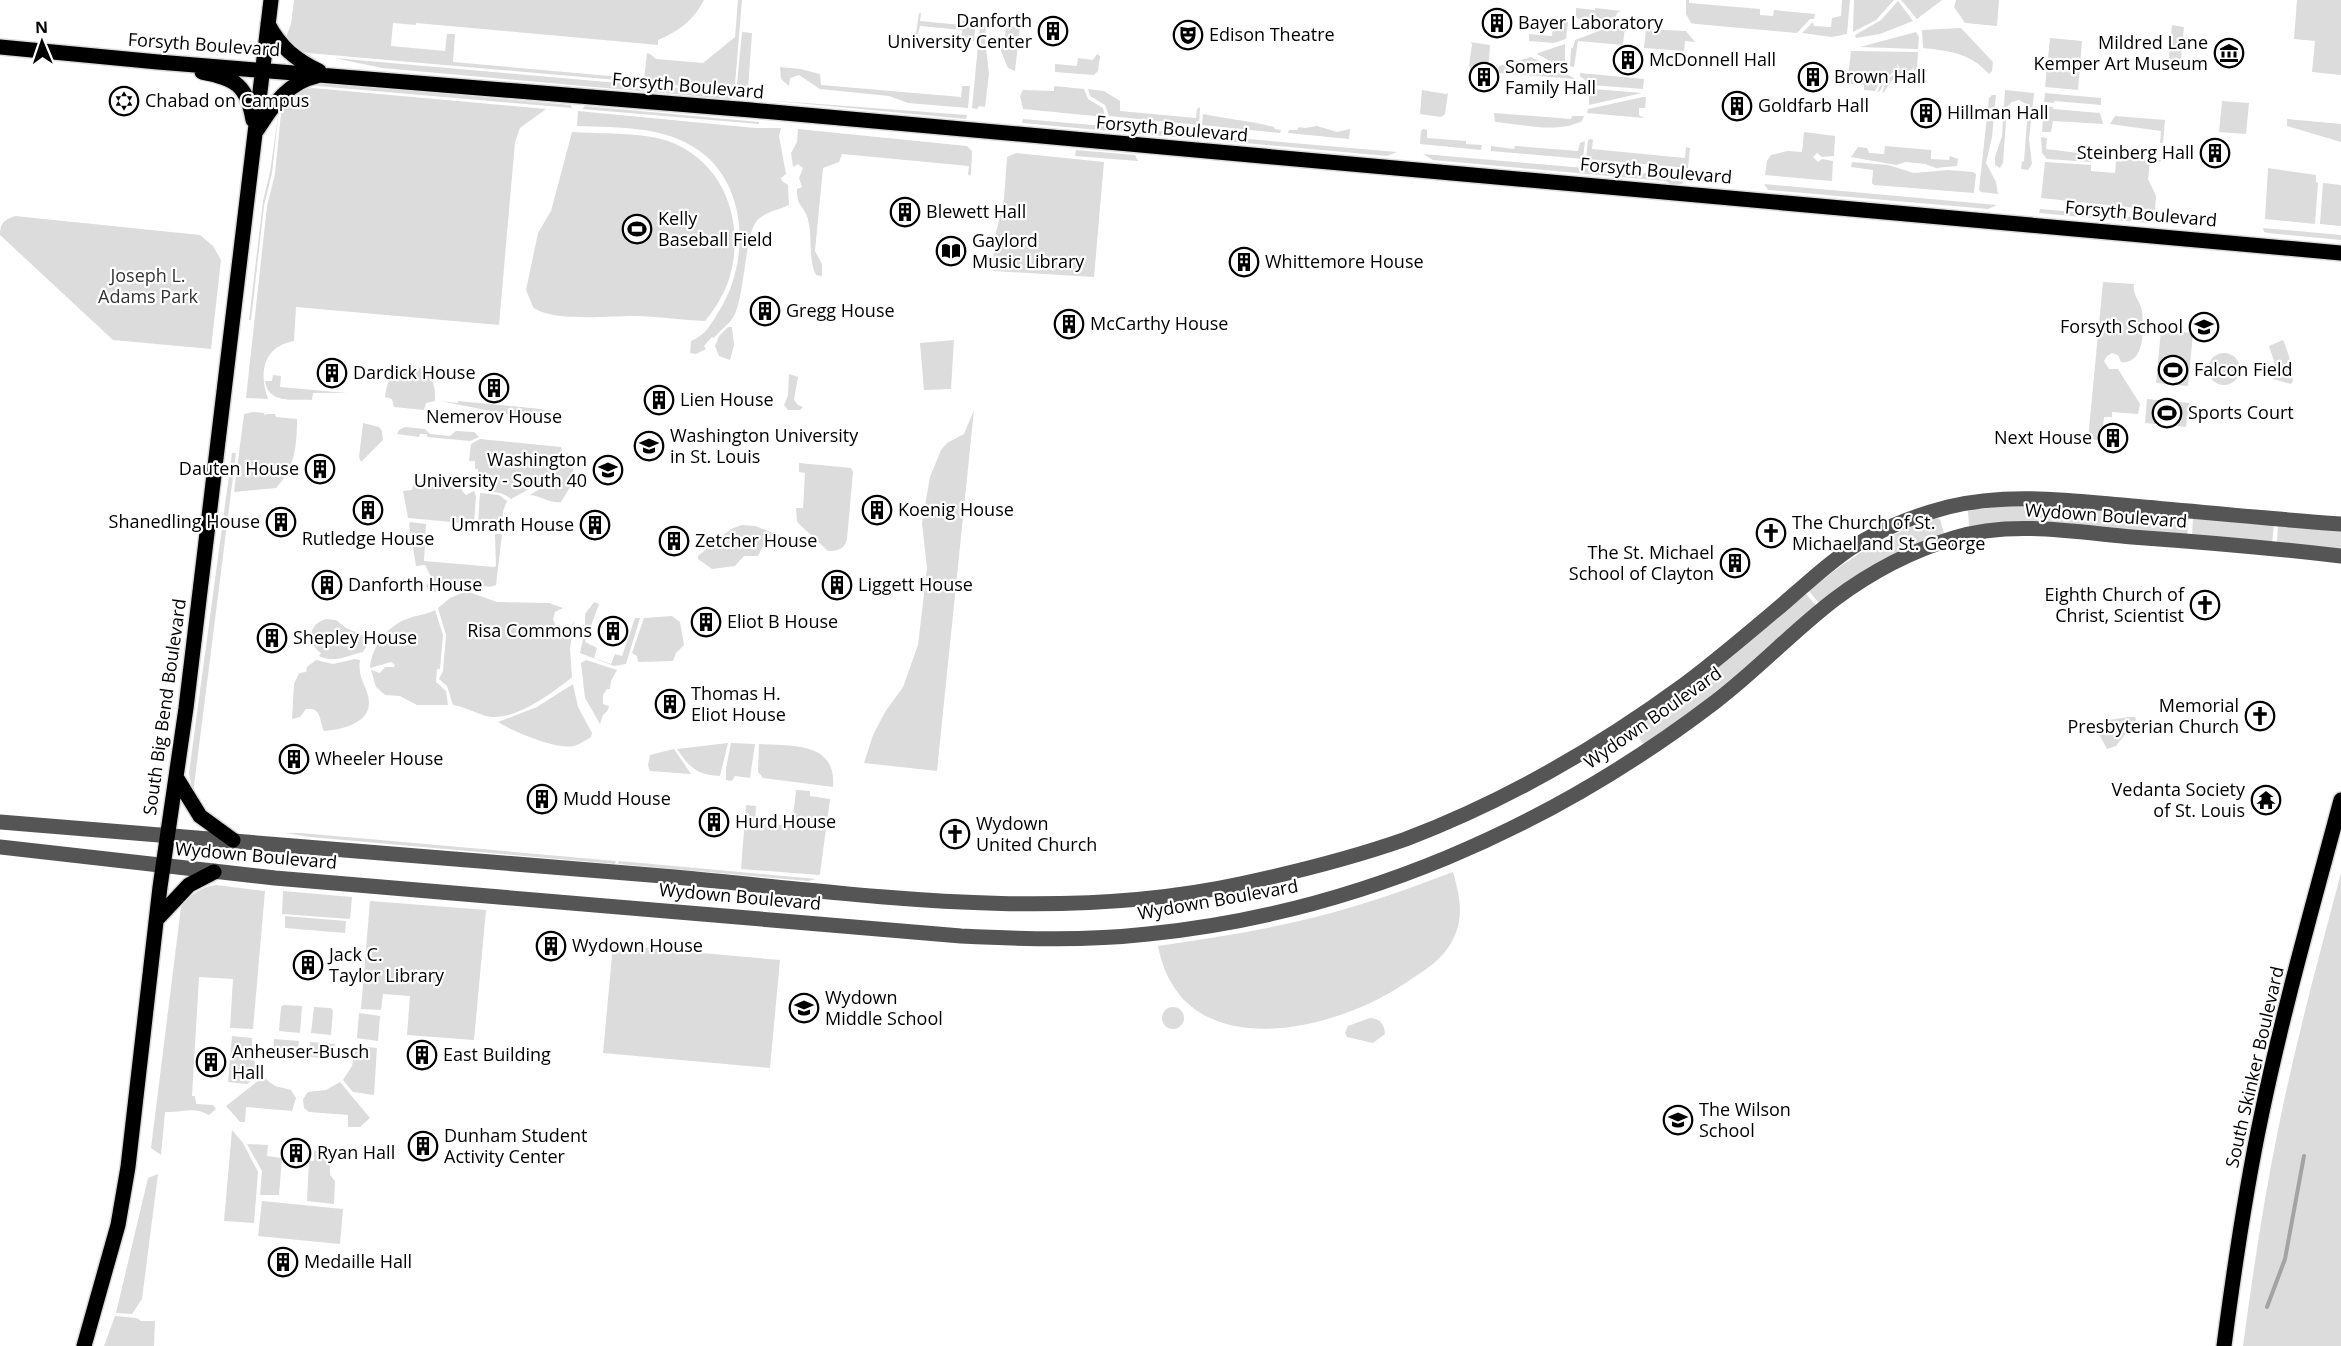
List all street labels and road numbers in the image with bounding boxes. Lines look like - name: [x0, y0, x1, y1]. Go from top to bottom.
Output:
- street label: Forsyth Boulevard: [127, 27, 281, 61]
- street label: Forsyth Boulevard: [611, 66, 765, 104]
- street label: Forsyth Boulevard: [1095, 109, 1249, 147]
- street label: Forsyth Boulevard: [1579, 151, 1733, 189]
- street label: Forsyth Boulevard: [2064, 194, 2218, 232]
- street label: Wydown Boulevard: [2024, 497, 2188, 533]
- street label: South Big Bend Boulevard: [137, 597, 191, 817]
- street label: Wydown Boulevard: [1579, 661, 1726, 774]
- street label: Wydown Boulevard: [174, 836, 338, 874]
- street label: Wydown Boulevard: [1136, 873, 1300, 925]
- street label: Wydown Boulevard: [658, 877, 822, 915]
- street label: South Skinker Boulevard: [2219, 964, 2289, 1170]

